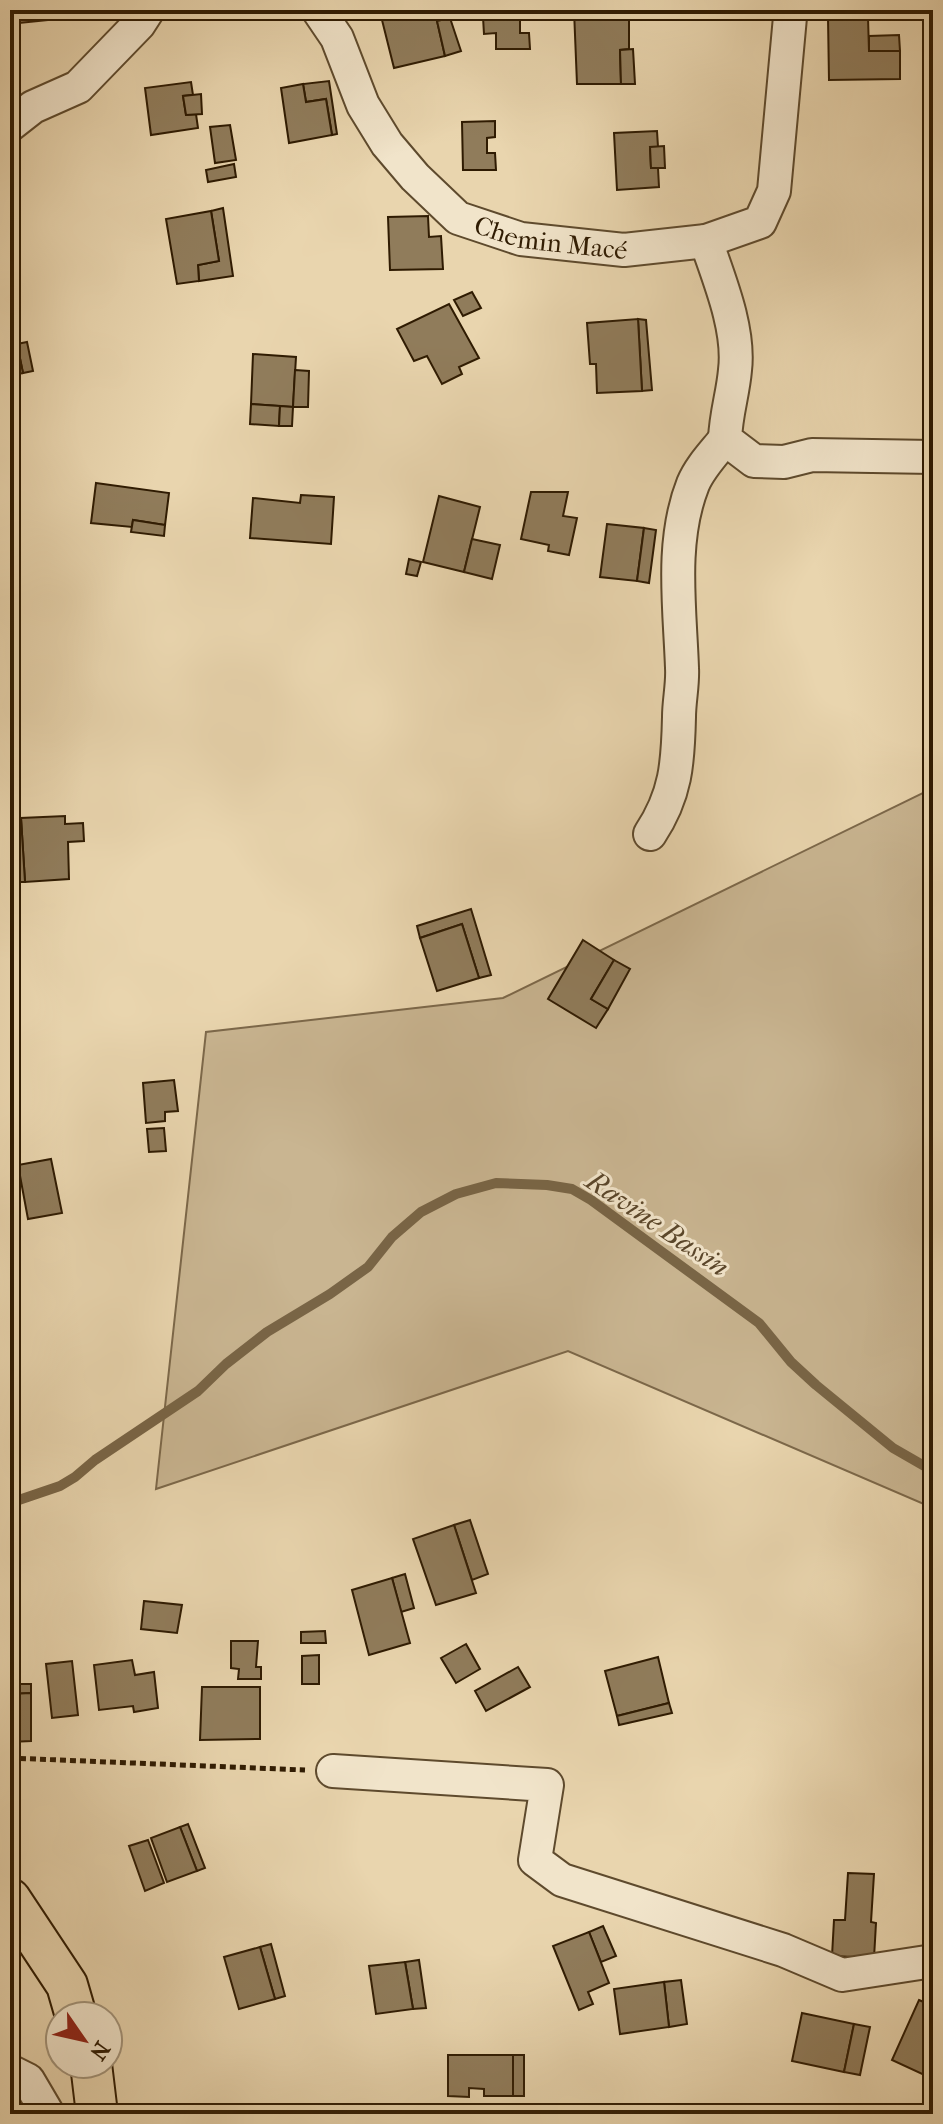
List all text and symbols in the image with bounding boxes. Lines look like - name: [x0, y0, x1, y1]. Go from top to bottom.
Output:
- street label: Chemin Macé: [470, 210, 629, 266]
- water label: Ravine Bassin: [578, 1163, 735, 1283]
- north arrow: [44, 2000, 124, 2080]
- text: N: [84, 2036, 115, 2065]

